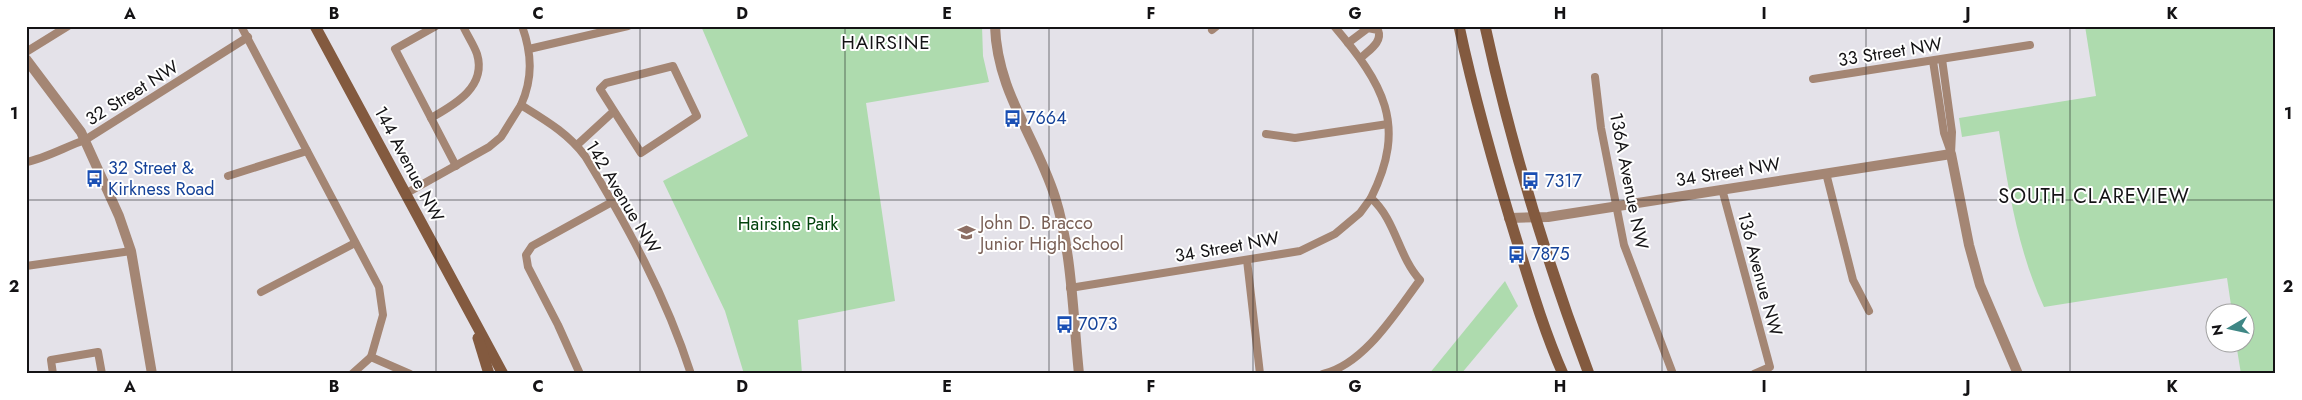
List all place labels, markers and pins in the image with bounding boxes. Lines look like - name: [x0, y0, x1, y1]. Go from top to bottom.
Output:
- place label: 7664: [1026, 105, 1067, 131]
- bus stop icon: 7664: [1002, 108, 1022, 128]
- place label: 32 Street & Kirkness Road: [108, 155, 214, 202]
- bus stop icon: 32 Street & Kirkness Road: [84, 168, 104, 188]
- place label: 7317: [1545, 168, 1582, 194]
- bus stop icon: 7317: [1521, 171, 1541, 191]
- place label: John D. Bracco Junior High School: [978, 210, 1124, 257]
- school or university icon: John D. Bracco Junior High School: [956, 223, 976, 243]
- place label: 7875: [1531, 241, 1570, 267]
- bus stop icon: 7875: [1507, 244, 1527, 264]
- place label: 7073: [1078, 311, 1118, 337]
- bus stop icon: 7073: [1054, 314, 1074, 334]

